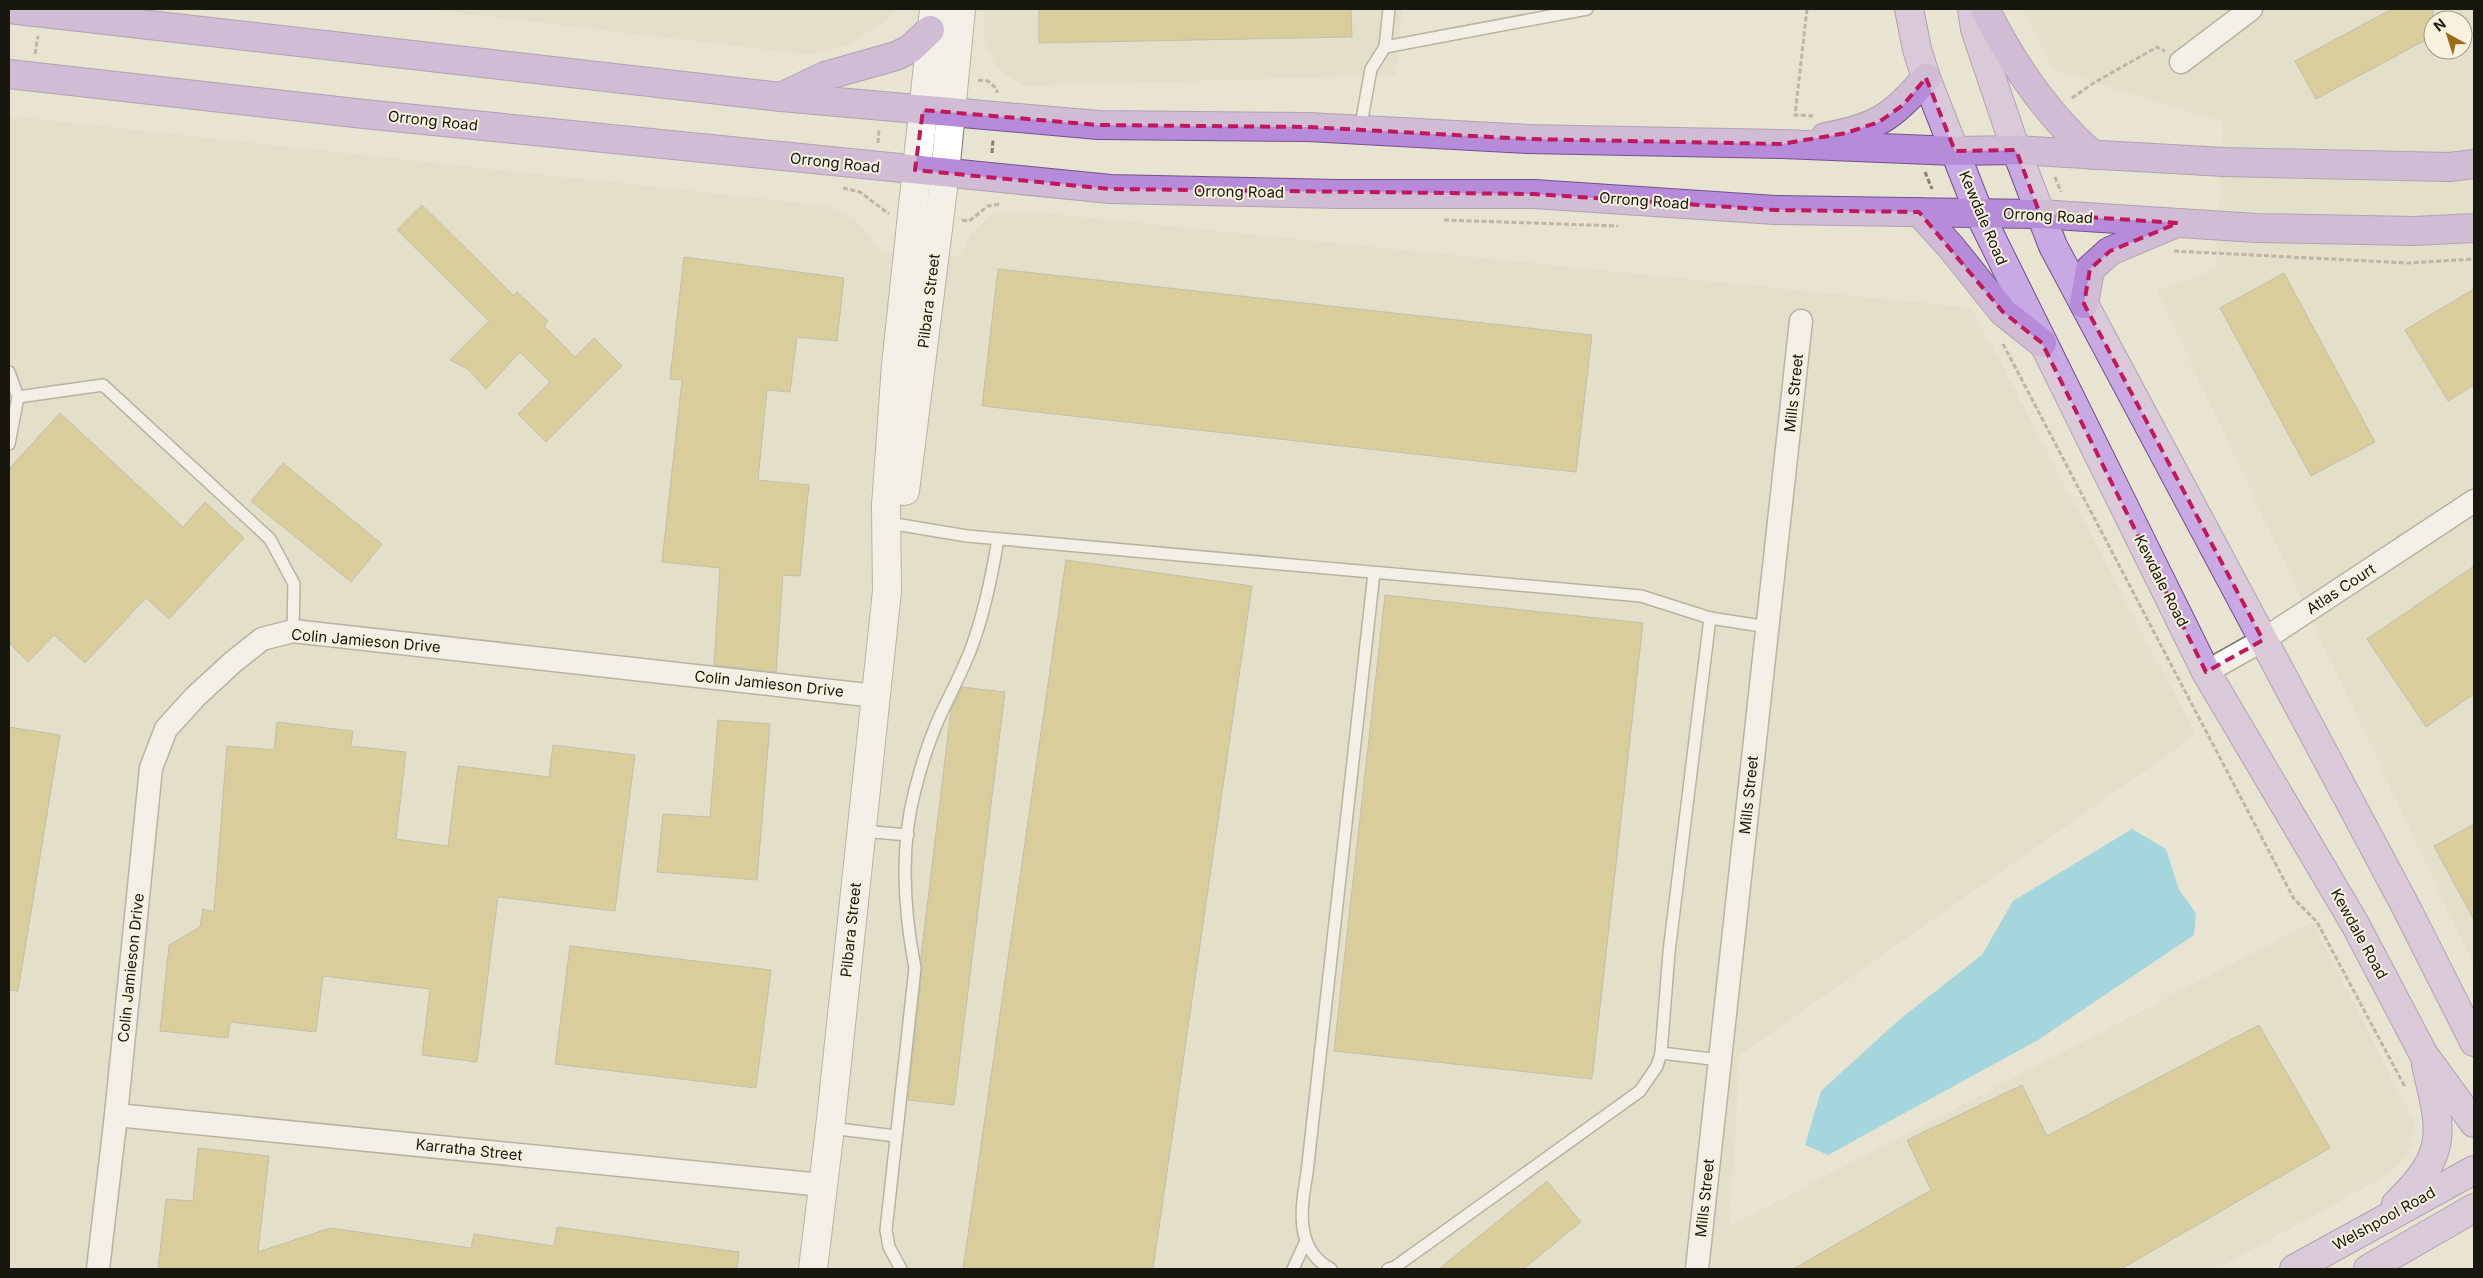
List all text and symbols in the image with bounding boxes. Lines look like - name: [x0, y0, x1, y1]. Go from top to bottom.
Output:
- north arrow: [2423, 10, 2473, 60]
- text: N: [2430, 15, 2449, 34]
- street label: Orrong Road: [387, 106, 479, 135]
- street label: Orrong Road: [789, 148, 881, 177]
- street label: Kewdale Road: [1955, 168, 2012, 268]
- street label: Orrong Road: [1194, 181, 1284, 202]
- street label: Orrong Road: [1598, 188, 1690, 213]
- street label: Orrong Road: [2002, 204, 2094, 227]
- street label: Pilbara Street: [913, 252, 944, 349]
- street label: Mills Street: [1780, 353, 1807, 433]
- street label: Kewdale Road: [2130, 532, 2193, 630]
- street label: Atlas Court: [2303, 559, 2379, 618]
- street label: Colin Jamieson Drive: [290, 625, 442, 657]
- street label: Colin Jamieson Drive: [693, 666, 845, 701]
- street label: Mills Street: [1735, 755, 1762, 835]
- street label: Pilbara Street: [836, 882, 865, 978]
- street label: Kewdale Road: [2327, 885, 2392, 982]
- street label: Colin Jamieson Drive: [113, 892, 148, 1044]
- street label: Karratha Street: [415, 1134, 523, 1165]
- street label: Mills Street: [1691, 1158, 1718, 1238]
- street label: Welshpool Road: [2329, 1183, 2438, 1255]

